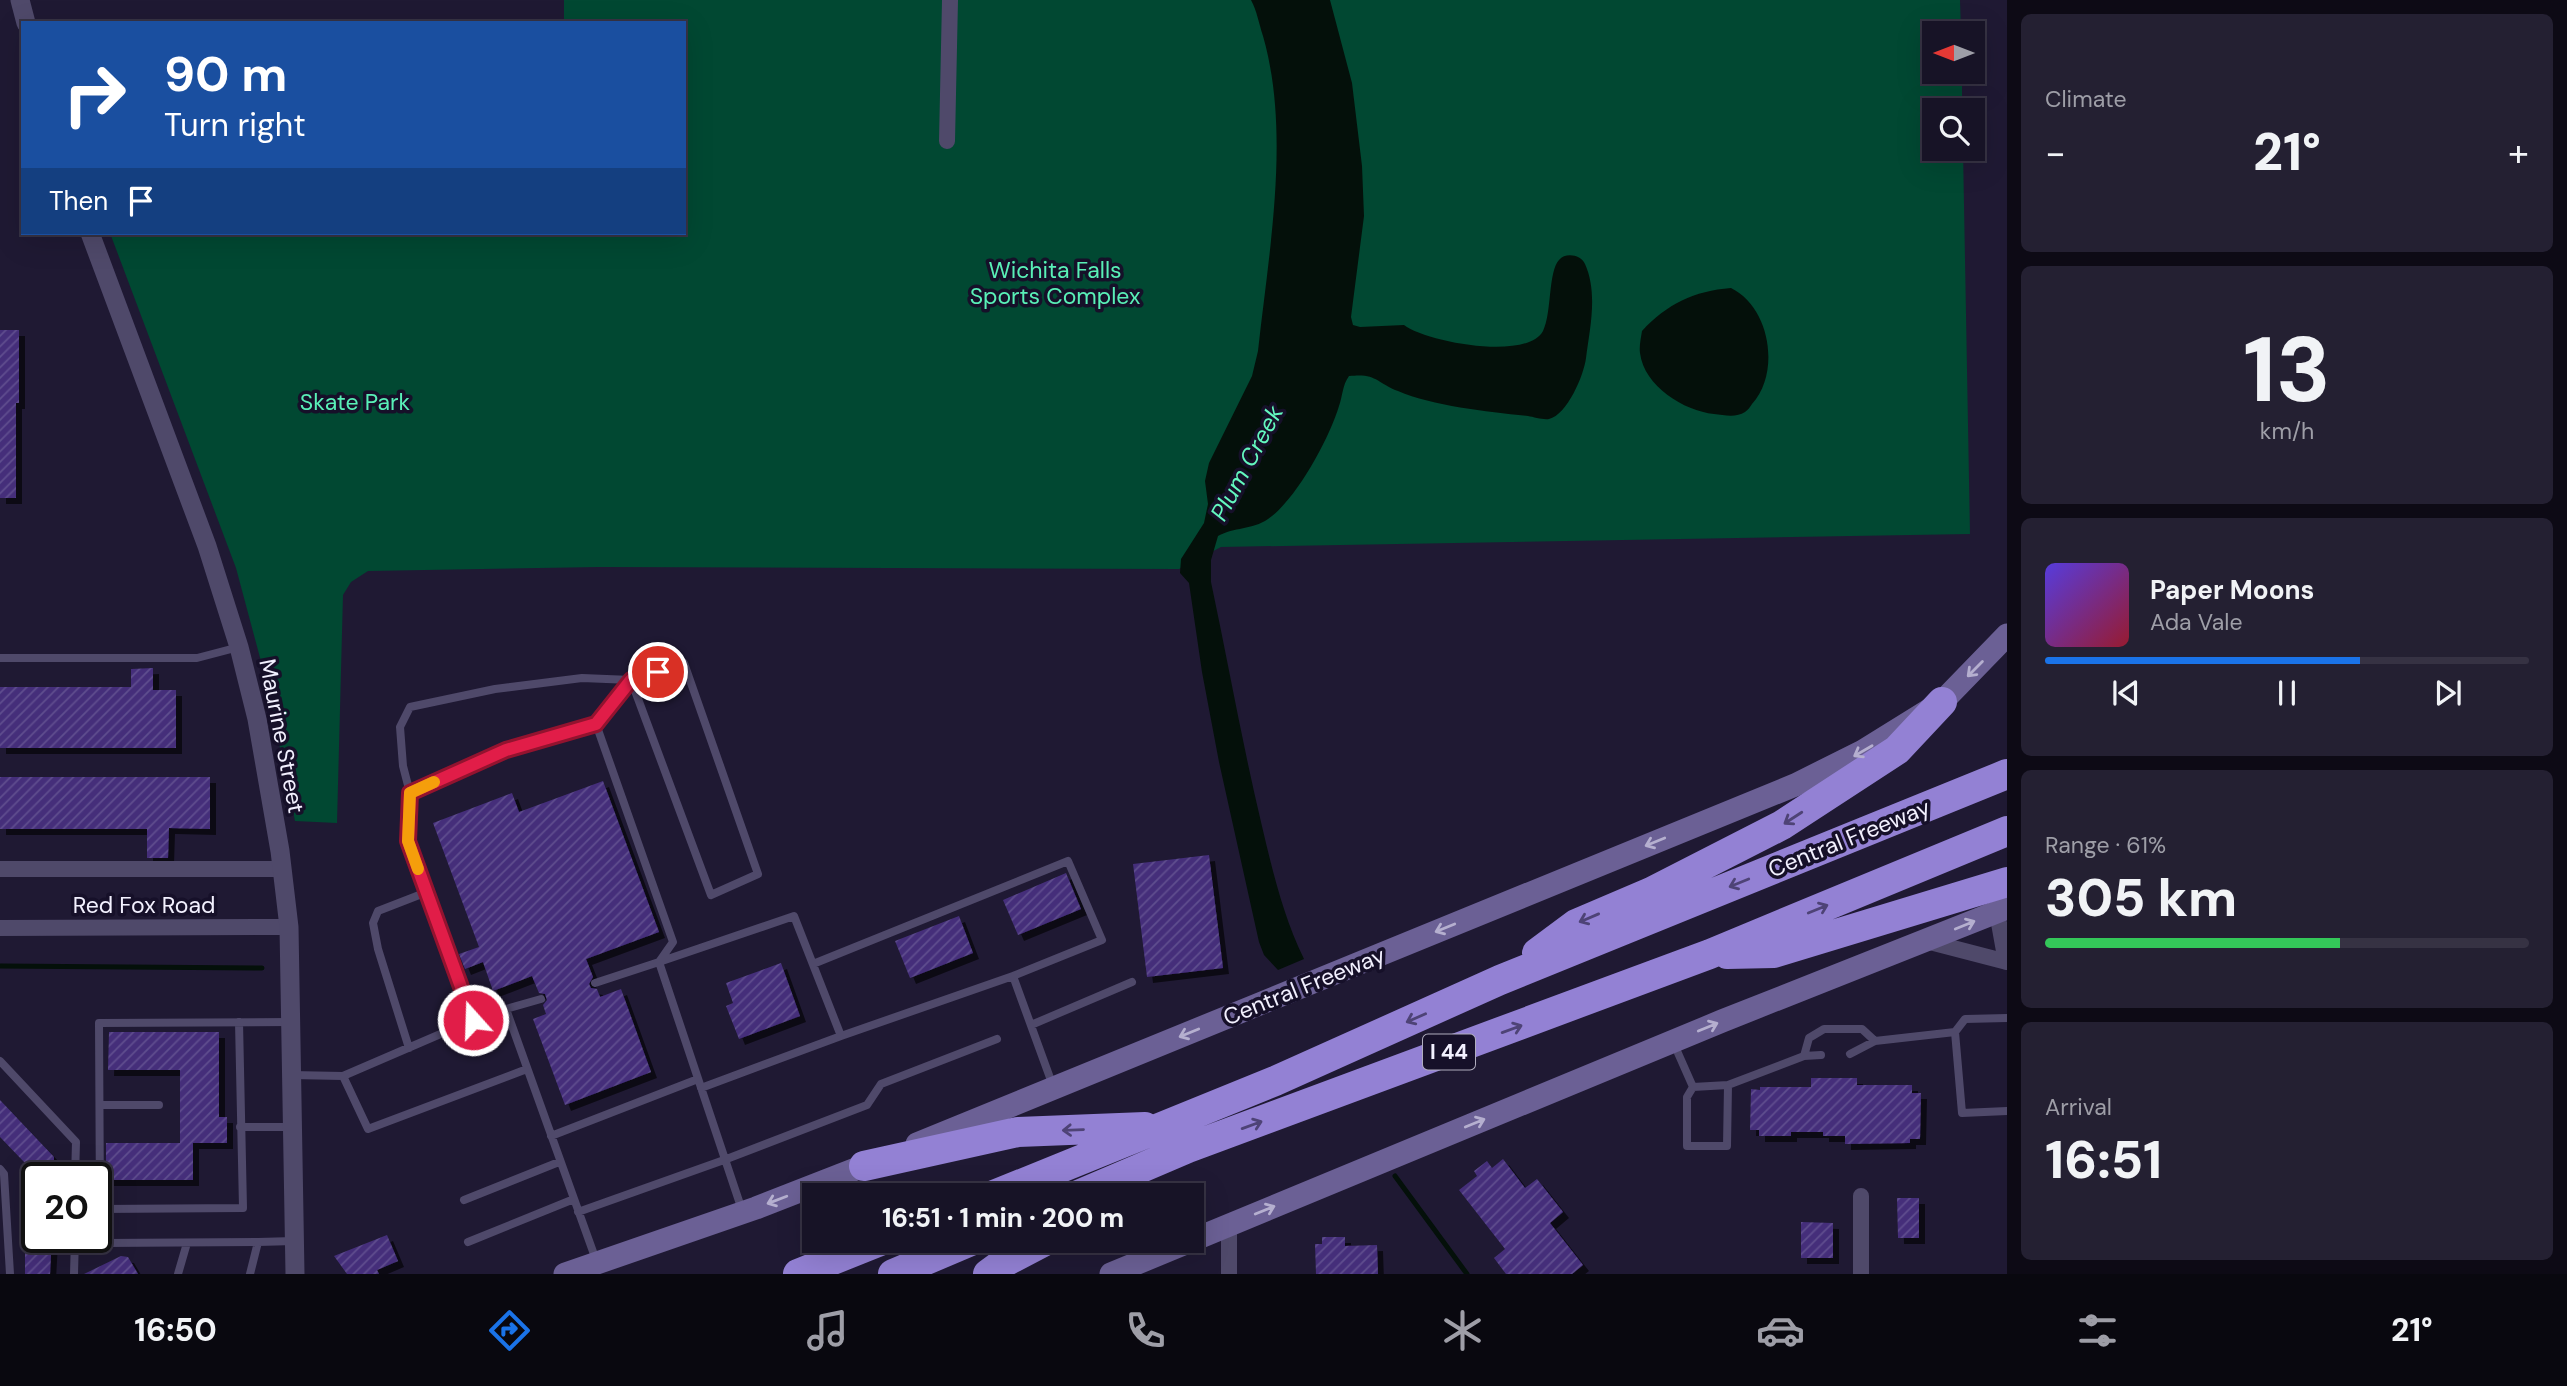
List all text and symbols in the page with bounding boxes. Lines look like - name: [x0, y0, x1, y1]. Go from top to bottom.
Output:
- north arrow: [1922, 21, 1984, 84]
- map controls: [1922, 21, 1985, 161]
- text: 90 m: [164, 42, 287, 106]
- icon: right: [49, 49, 140, 140]
- text: Climate: [2045, 84, 2127, 114]
- button: search: [1922, 98, 1985, 161]
- text: Turn right: [164, 104, 306, 146]
- text: 21°: [2253, 118, 2321, 186]
- text: −: [2045, 128, 2066, 178]
- text: +: [2508, 128, 2529, 178]
- icon: arrive: [122, 182, 160, 220]
- text: Then: [49, 184, 108, 218]
- park label: Wichita Falls Sports Complex: [970, 255, 1140, 311]
- text: 13: [2243, 311, 2331, 429]
- park label: Skate Park: [300, 387, 411, 417]
- water label: Plum Creek: [1203, 399, 1290, 526]
- text: km/h: [2260, 416, 2314, 446]
- text: Paper Moons: [2150, 573, 2314, 607]
- text: Ada Vale: [2150, 607, 2243, 637]
- pin: [628, 642, 688, 702]
- icon: arrive: [639, 653, 677, 691]
- street label: Maurine Street: [252, 656, 312, 816]
- one-way arrow: [1967, 660, 1984, 677]
- icon: previous: [2107, 674, 2145, 712]
- icon: pause: [2268, 674, 2306, 712]
- icon: next: [2429, 674, 2467, 712]
- one-way arrow: [1854, 744, 1874, 758]
- street label: Central Freeway: [1764, 792, 1935, 884]
- one-way arrow: [1783, 811, 1803, 825]
- text: Range · 61%: [2045, 830, 2166, 860]
- one-way arrow: [1645, 836, 1667, 849]
- text: 305 km: [2045, 864, 2237, 932]
- one-way arrow: [1729, 877, 1751, 890]
- street label: Red Fox Road: [73, 890, 215, 920]
- one-way arrow: [1807, 902, 1828, 915]
- one-way arrow: [1578, 913, 1600, 926]
- one-way arrow: [1954, 918, 1975, 931]
- one-way arrow: [1434, 923, 1456, 936]
- street label: Central Freeway: [1219, 940, 1390, 1032]
- position arrow: [436, 983, 510, 1057]
- one-way arrow: [1405, 1012, 1427, 1025]
- one-way arrow: [1696, 1019, 1718, 1032]
- one-way arrow: [1500, 1022, 1522, 1034]
- one-way arrow: [1178, 1028, 1200, 1041]
- road number: I 44: [1423, 1034, 1475, 1070]
- text: Arrival: [2045, 1092, 2112, 1122]
- one-way arrow: [1464, 1116, 1485, 1129]
- one-way arrow: [1241, 1117, 1263, 1130]
- one-way arrow: [1062, 1123, 1085, 1136]
- text: 16:51: [2045, 1126, 2162, 1194]
- speed limit sign: 20: [21, 1162, 112, 1253]
- one-way arrow: [767, 1194, 789, 1207]
- text: 16:51 · 1 min · 200 m: [882, 1201, 1124, 1235]
- one-way arrow: [1253, 1203, 1275, 1216]
- icon: directions: [485, 1306, 534, 1355]
- icon: music: [803, 1306, 852, 1355]
- icon: phone: [1121, 1306, 1170, 1355]
- icon: climate: [1438, 1306, 1487, 1355]
- icon: car: [1756, 1306, 1805, 1355]
- icon: filters: [2073, 1306, 2122, 1355]
- text: 16:50: [134, 1309, 217, 1351]
- text: 21°: [2391, 1309, 2433, 1351]

